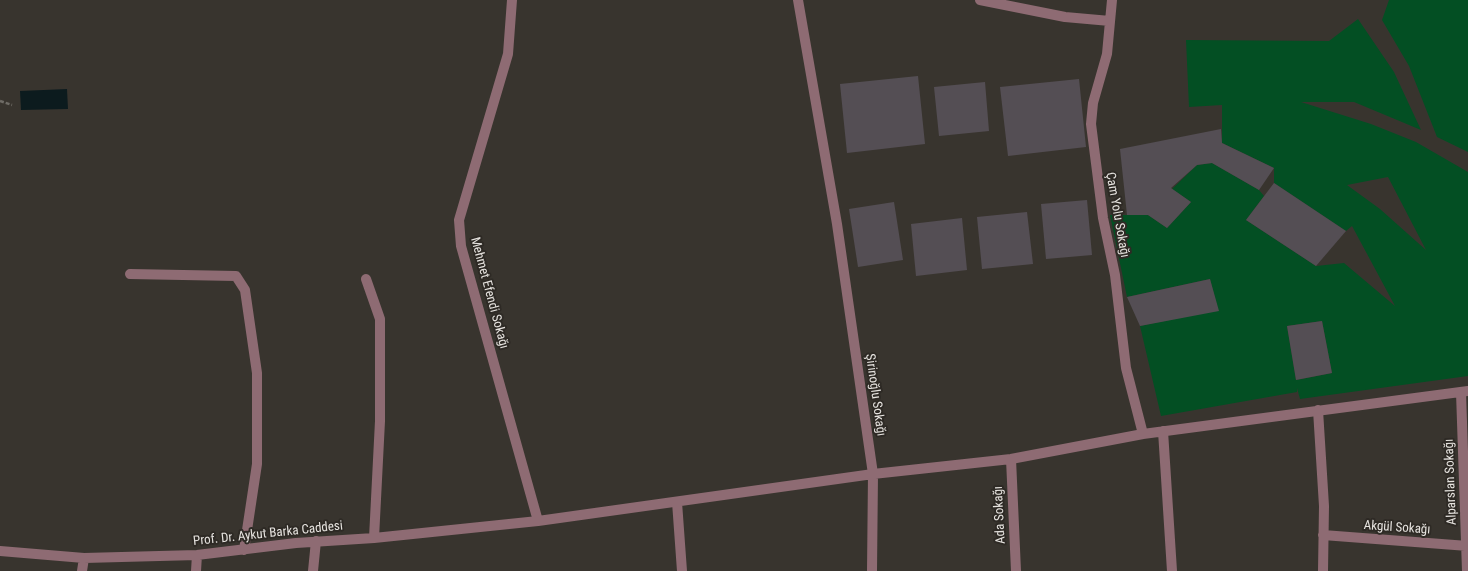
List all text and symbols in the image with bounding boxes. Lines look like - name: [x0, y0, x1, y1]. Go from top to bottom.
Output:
- street label: Çam Yolu Sokağı: [1102, 171, 1132, 259]
- street label: Mehmet Efendi Sokağı: [467, 236, 511, 350]
- street label: Şirinoğlu Sokağı: [862, 353, 888, 437]
- street label: Alparslan Sokağı: [1442, 439, 1460, 525]
- street label: Ada Sokağı: [991, 486, 1009, 544]
- street label: Prof. Dr. Aykut Barka Caddesi: [192, 518, 344, 550]
- street label: Akgül Sokağı: [1363, 518, 1431, 538]

